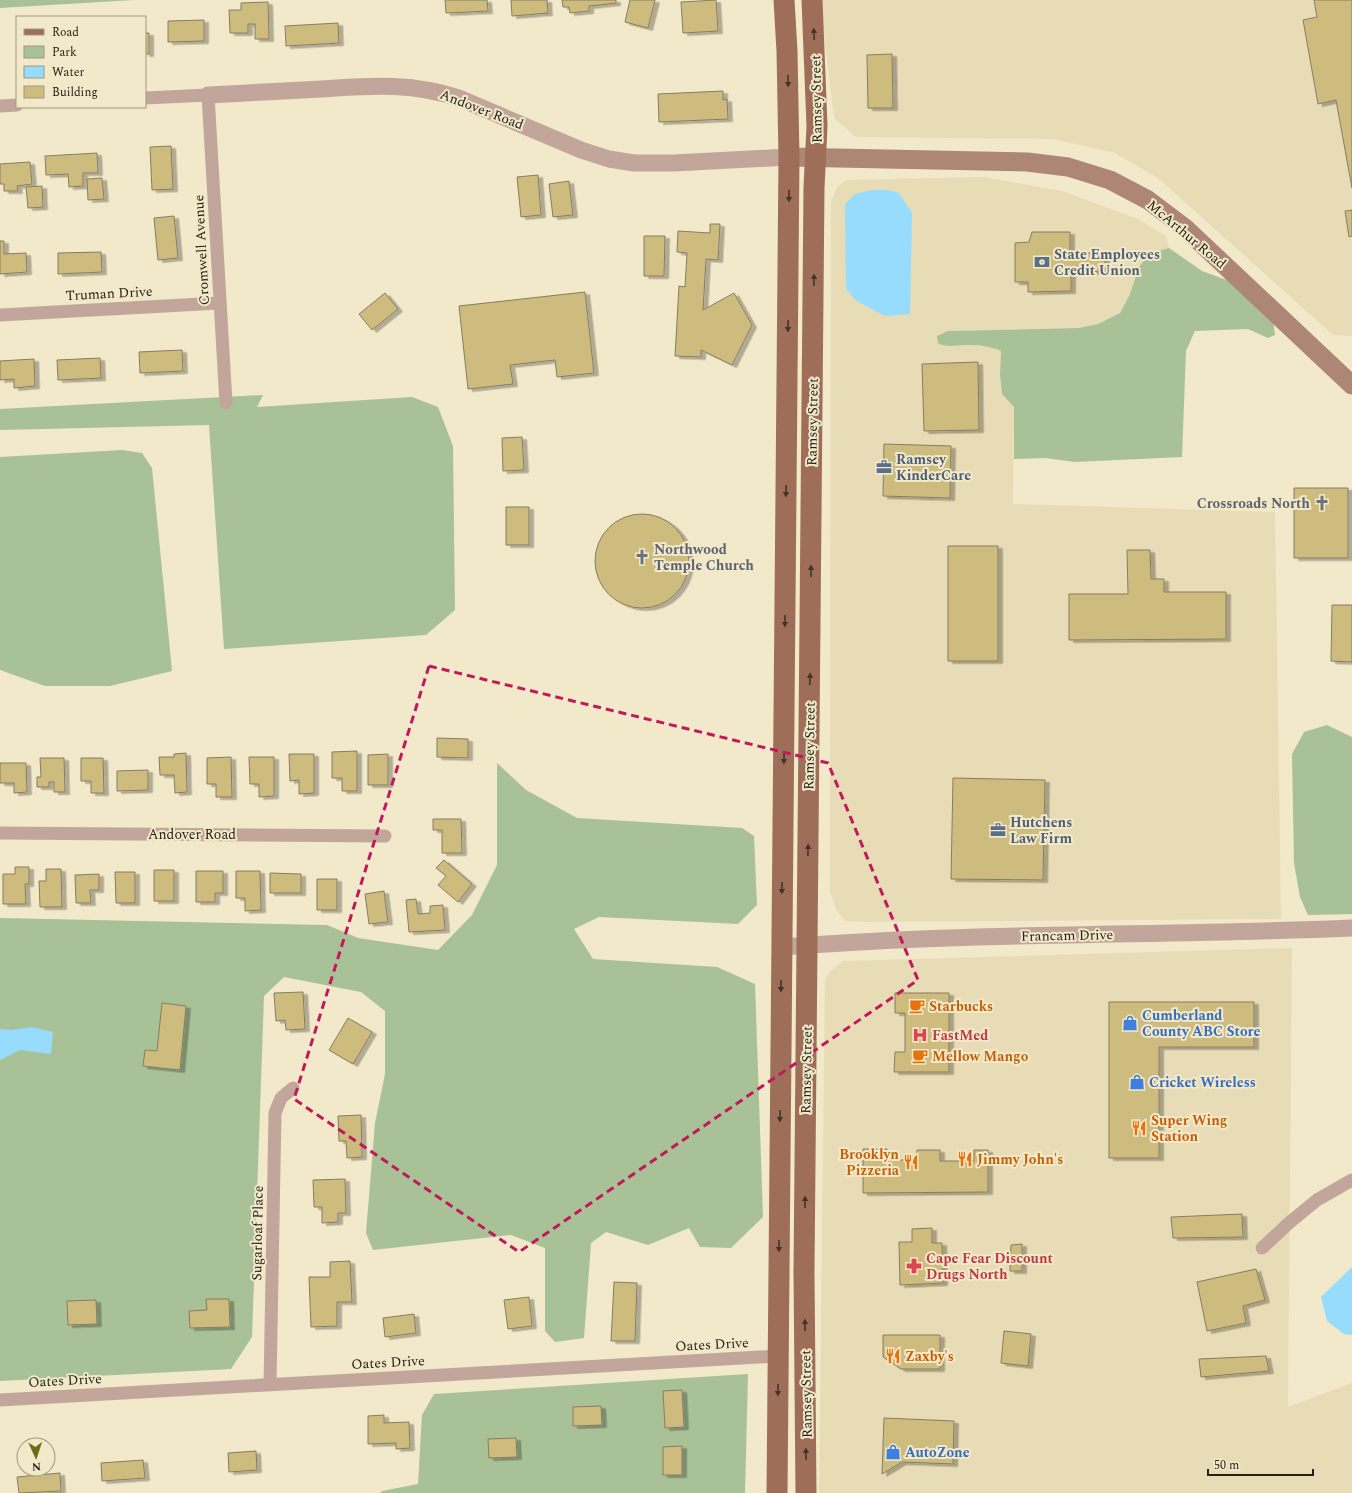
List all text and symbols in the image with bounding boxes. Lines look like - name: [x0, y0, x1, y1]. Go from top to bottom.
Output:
- legend: [16, 16, 146, 108]
- text: Road: [52, 23, 79, 42]
- one-way arrow: [811, 28, 818, 40]
- text: Park: [52, 43, 77, 62]
- street label: Ramsey Street: [805, 55, 828, 143]
- text: Water: [52, 63, 84, 82]
- one-way arrow: [785, 75, 791, 88]
- text: Building: [52, 83, 98, 102]
- street label: Andover Road: [437, 84, 527, 135]
- one-way arrow: [786, 190, 792, 203]
- street label: Cromwell Avenue: [188, 194, 215, 306]
- street label: McArthur Road: [1142, 195, 1231, 274]
- place label: State Employees Credit Union: [1054, 244, 1160, 281]
- bank icon: State Employees Credit Union: [1033, 253, 1051, 271]
- one-way arrow: [811, 273, 817, 286]
- street label: Truman Drive: [65, 281, 153, 306]
- one-way arrow: [785, 320, 791, 333]
- street label: Ramsey Street: [801, 378, 824, 466]
- place label: Ramsey KinderCare: [896, 449, 971, 486]
- office icon: Ramsey KinderCare: [875, 458, 893, 476]
- one-way arrow: [783, 485, 789, 498]
- place label: Crossroads North: [1197, 493, 1310, 514]
- church icon: Crossroads North: [1313, 494, 1331, 512]
- place label: Northwood Temple Church: [654, 539, 754, 576]
- church icon: Northwood Temple Church: [633, 548, 651, 566]
- one-way arrow: [808, 564, 814, 577]
- one-way arrow: [782, 615, 788, 628]
- one-way arrow: [807, 672, 813, 685]
- street label: Ramsey Street: [798, 702, 821, 790]
- one-way arrow: [781, 752, 787, 765]
- place label: Hutchens Law Firm: [1010, 812, 1072, 849]
- office icon: Hutchens Law Firm: [989, 821, 1007, 839]
- street label: Andover Road: [148, 824, 236, 845]
- one-way arrow: [805, 843, 811, 856]
- one-way arrow: [779, 882, 786, 894]
- street label: Francam Drive: [1021, 924, 1114, 947]
- one-way arrow: [778, 980, 785, 992]
- place label: Starbucks: [929, 996, 993, 1017]
- cafe icon: Starbucks: [908, 997, 926, 1015]
- place label: Cumberland County ABC Store: [1142, 1005, 1261, 1042]
- shop icon: Cumberland County ABC Store: [1121, 1014, 1139, 1032]
- place label: FastMed: [932, 1025, 989, 1046]
- street label: Ramsey Street: [795, 1026, 818, 1114]
- hospital icon: FastMed: [911, 1026, 929, 1044]
- place label: Mellow Mango: [932, 1046, 1029, 1067]
- cafe icon: Mellow Mango: [911, 1047, 929, 1065]
- place label: Cricket Wireless: [1149, 1072, 1256, 1093]
- shop icon: Cricket Wireless: [1128, 1073, 1146, 1091]
- one-way arrow: [777, 1110, 783, 1123]
- place label: Super Wing Station: [1151, 1110, 1227, 1147]
- restaurant icon: Super Wing Station: [1130, 1119, 1148, 1137]
- place label: Brooklyn Pizzeria: [839, 1144, 900, 1181]
- place label: Jimmy John's: [977, 1149, 1063, 1170]
- restaurant icon: Jimmy John's: [956, 1150, 974, 1168]
- restaurant icon: Brooklyn Pizzeria: [902, 1153, 920, 1171]
- street label: Sugarloaf Place: [246, 1185, 269, 1281]
- one-way arrow: [802, 1195, 808, 1208]
- one-way arrow: [776, 1240, 782, 1253]
- place label: Cape Fear Discount Drugs North: [926, 1248, 1054, 1285]
- pharmacy icon: Cape Fear Discount Drugs North: [905, 1257, 923, 1275]
- one-way arrow: [802, 1318, 808, 1331]
- street label: Oates Drive: [675, 1332, 750, 1357]
- place label: Zaxby's: [905, 1346, 954, 1367]
- restaurant icon: Zaxby's: [884, 1347, 902, 1365]
- street label: Oates Drive: [351, 1350, 426, 1375]
- street label: Ramsey Street: [795, 1350, 818, 1438]
- street label: Oates Drive: [28, 1368, 103, 1393]
- one-way arrow: [775, 1384, 781, 1397]
- north arrow: [16, 1437, 56, 1477]
- place label: AutoZone: [905, 1442, 970, 1463]
- shop icon: AutoZone: [884, 1443, 902, 1461]
- one-way arrow: [803, 1447, 809, 1460]
- scale bar: [1208, 1451, 1313, 1477]
- text: 50 m: [1214, 1456, 1239, 1475]
- text: N: [32, 1458, 41, 1475]

